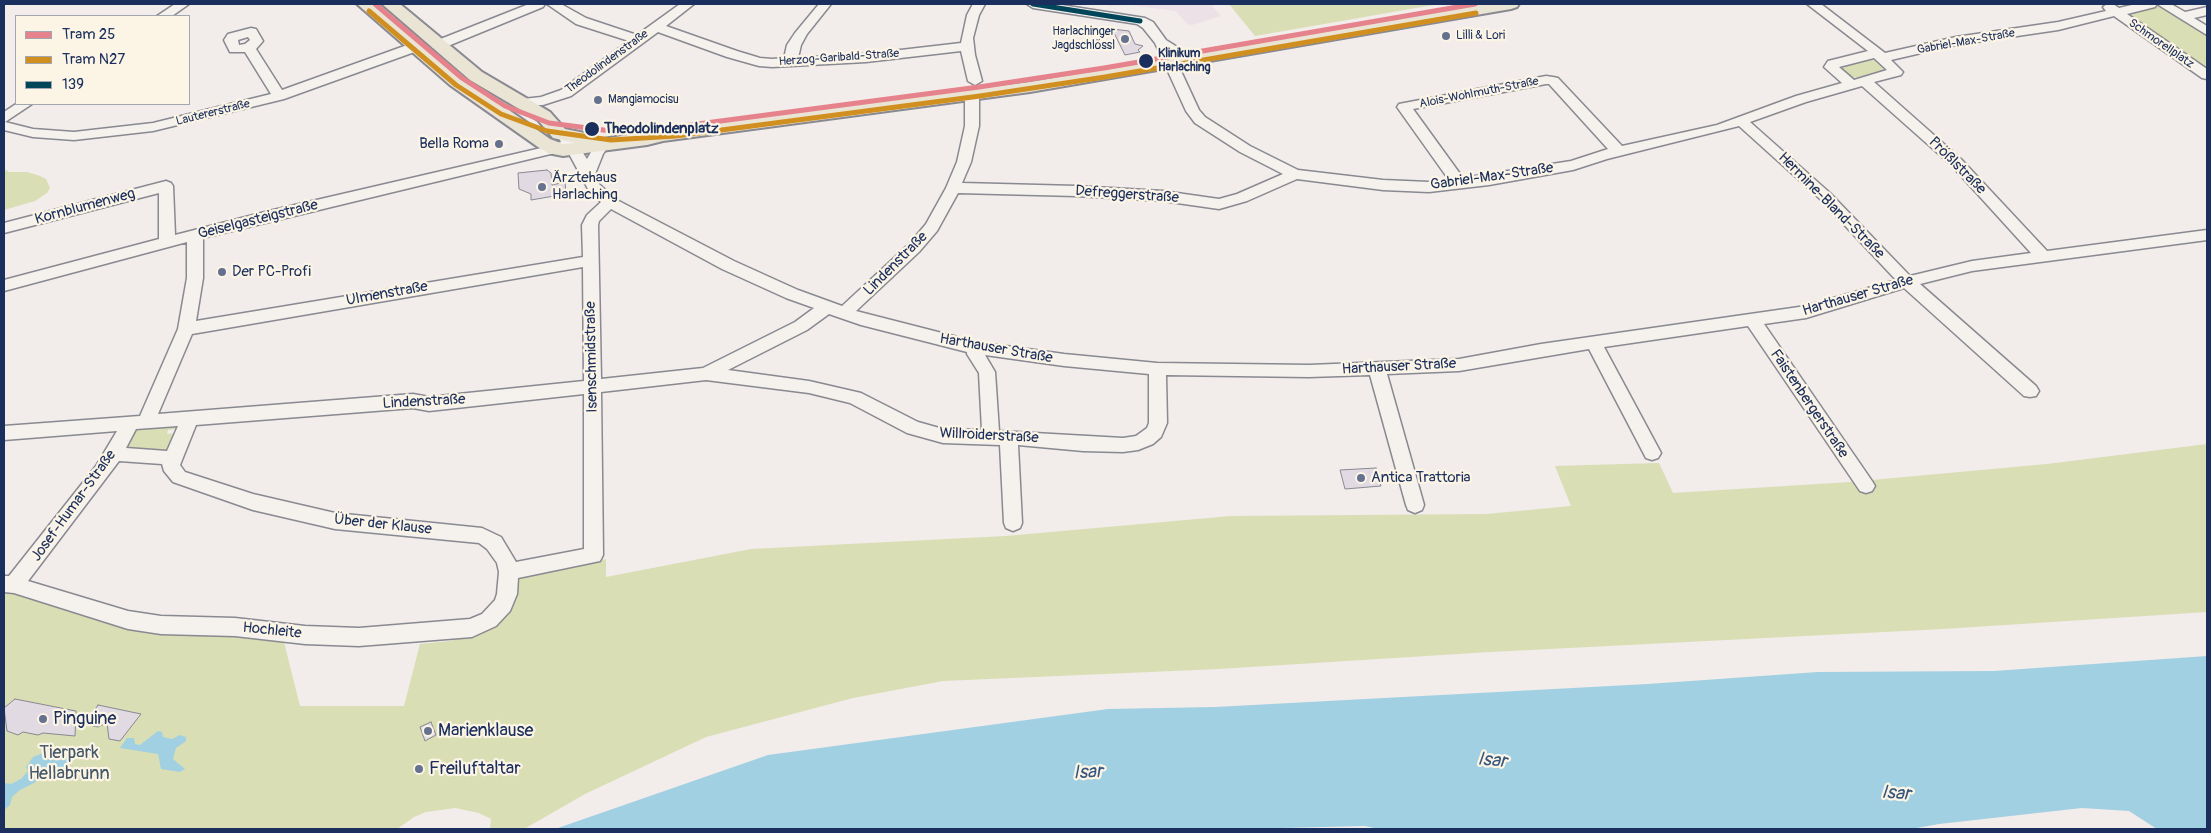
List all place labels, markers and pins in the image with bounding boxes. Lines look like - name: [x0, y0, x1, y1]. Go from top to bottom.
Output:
- place label: Harlachinger Jagdschlössl: [1052, 25, 1115, 53]
- place label: Lilli & Lori: [1456, 29, 1505, 43]
- marker: Lilli & Lori: [1440, 30, 1452, 42]
- marker: Harlachinger Jagdschlössl: [1119, 33, 1131, 45]
- place label: Klinikum Harlaching: [1158, 47, 1211, 75]
- marker: Klinikum Harlaching: [1137, 52, 1155, 70]
- place label: Mangiamocisu: [608, 93, 679, 107]
- marker: Mangiamocisu: [592, 94, 604, 106]
- marker: Theodolindenplatz: [583, 120, 601, 138]
- place label: Theodolindenplatz: [604, 120, 719, 138]
- place label: Bella Roma: [419, 135, 489, 153]
- marker: Bella Roma: [493, 138, 505, 150]
- place label: Ärztehaus Harlaching: [552, 169, 618, 204]
- marker: Ärztehaus Harlaching: [536, 181, 548, 193]
- place label: Der PC-Profi: [232, 263, 311, 281]
- marker: Der PC-Profi: [216, 266, 228, 278]
- place label: Antica Trattoria: [1371, 469, 1471, 487]
- marker: Antica Trattoria: [1355, 472, 1367, 484]
- place label: Pinguine: [53, 708, 116, 730]
- marker: Pinguine: [37, 713, 49, 725]
- place label: Marienklause: [438, 720, 533, 742]
- marker: Marienklause: [422, 725, 434, 737]
- place label: Freiluftaltar: [429, 758, 521, 780]
- marker: Freiluftaltar: [413, 763, 425, 775]

